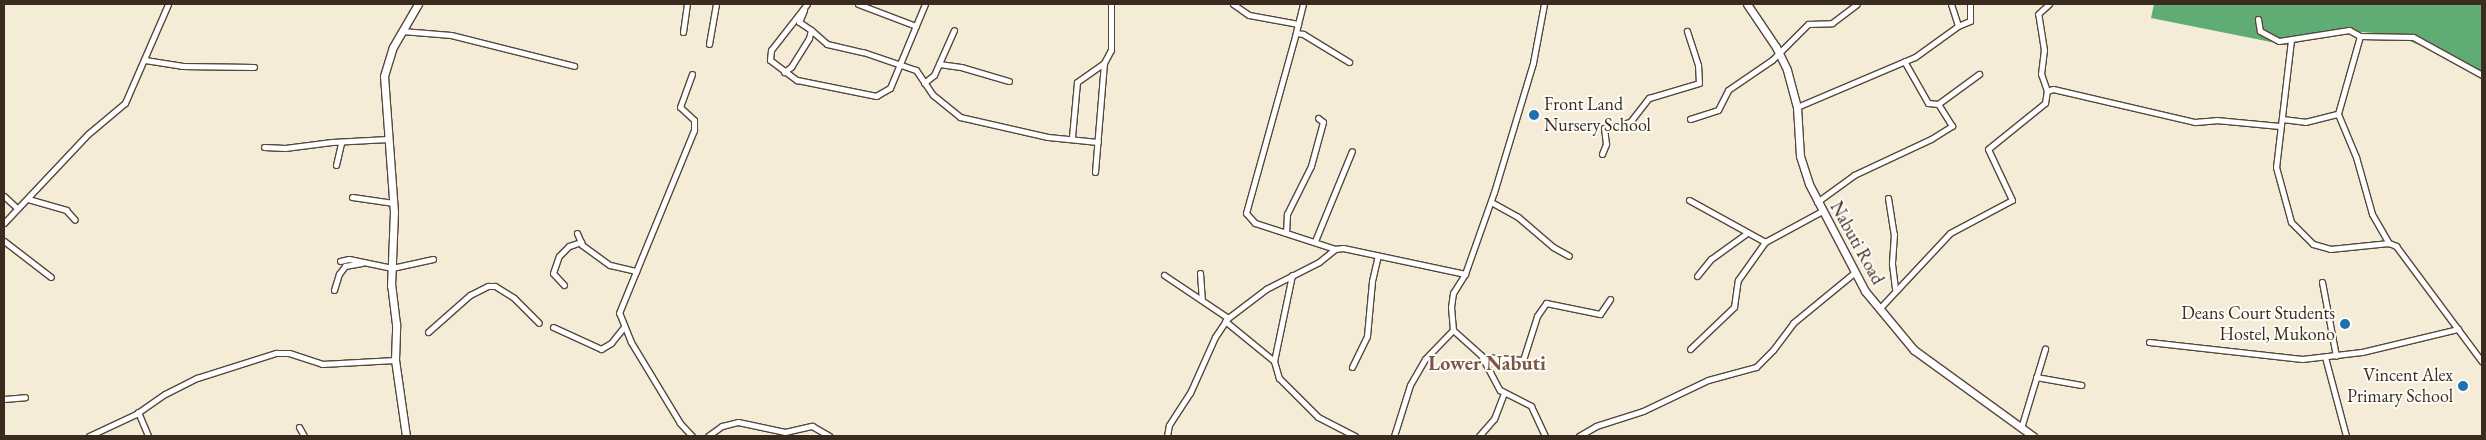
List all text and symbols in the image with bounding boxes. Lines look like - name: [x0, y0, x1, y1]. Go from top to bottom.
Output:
- place label: Front Land Nursery School: [1544, 94, 1651, 136]
- marker: Front Land Nursery School: [1528, 109, 1540, 121]
- street label: Nabuti Road: [1825, 198, 1889, 288]
- place label: Deans Court Students Hostel, Mukono: [2181, 303, 2335, 346]
- marker: Deans Court Students Hostel, Mukono: [2339, 318, 2351, 330]
- district label: Lower Nabuti: [1428, 351, 1546, 375]
- place label: Vincent Alex Primary School: [2347, 365, 2453, 408]
- marker: Vincent Alex Primary School: [2457, 380, 2469, 392]

